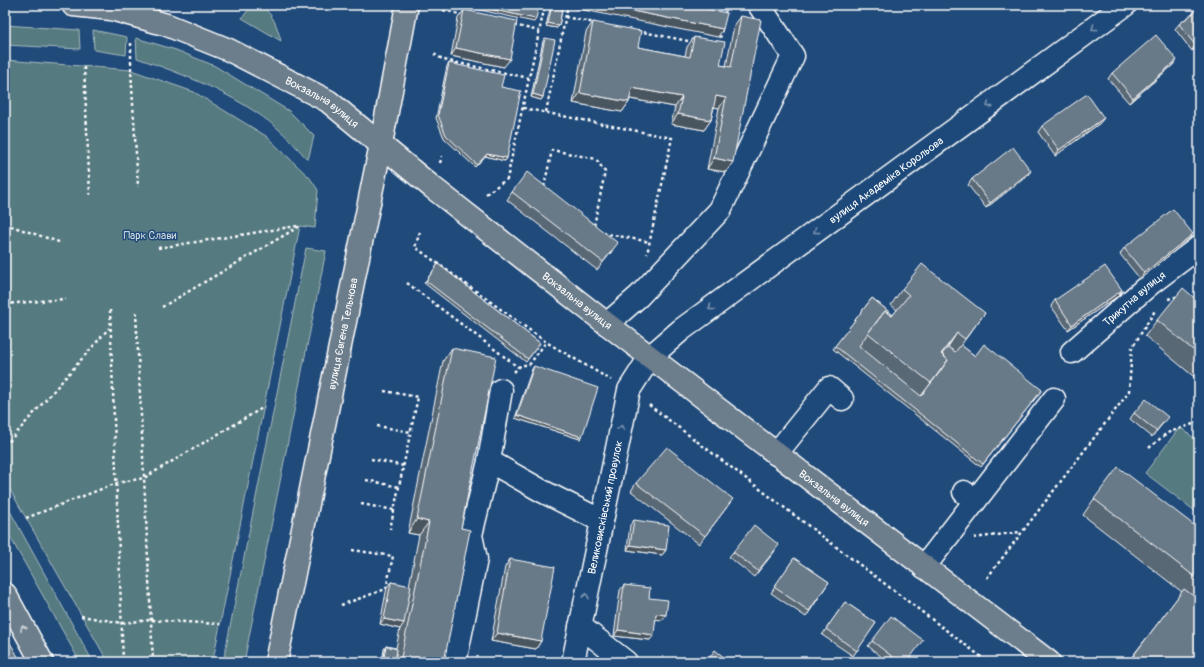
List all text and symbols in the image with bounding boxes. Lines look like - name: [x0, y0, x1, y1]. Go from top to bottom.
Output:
- one-way arrow: [1091, 23, 1098, 30]
- street label: Вокзальна вулиця: [283, 74, 361, 130]
- one-way arrow: [986, 100, 993, 108]
- street label: вулиця Академіка Корольова: [826, 134, 946, 226]
- one-way arrow: [814, 226, 821, 233]
- park label: Парк Слави: [124, 229, 177, 242]
- street label: Трикутна вулиця: [1100, 268, 1168, 329]
- street label: Вокзальна вулиця: [540, 269, 615, 332]
- street label: вулиця Євгена Тельнова: [325, 277, 360, 391]
- one-way arrow: [709, 303, 716, 310]
- one-way arrow: [616, 425, 625, 431]
- street label: Великовисківський провулок: [585, 439, 625, 575]
- street label: Вокзальна вулиця: [797, 467, 872, 529]
- one-way arrow: [582, 593, 590, 600]
- one-way arrow: [21, 625, 28, 632]

